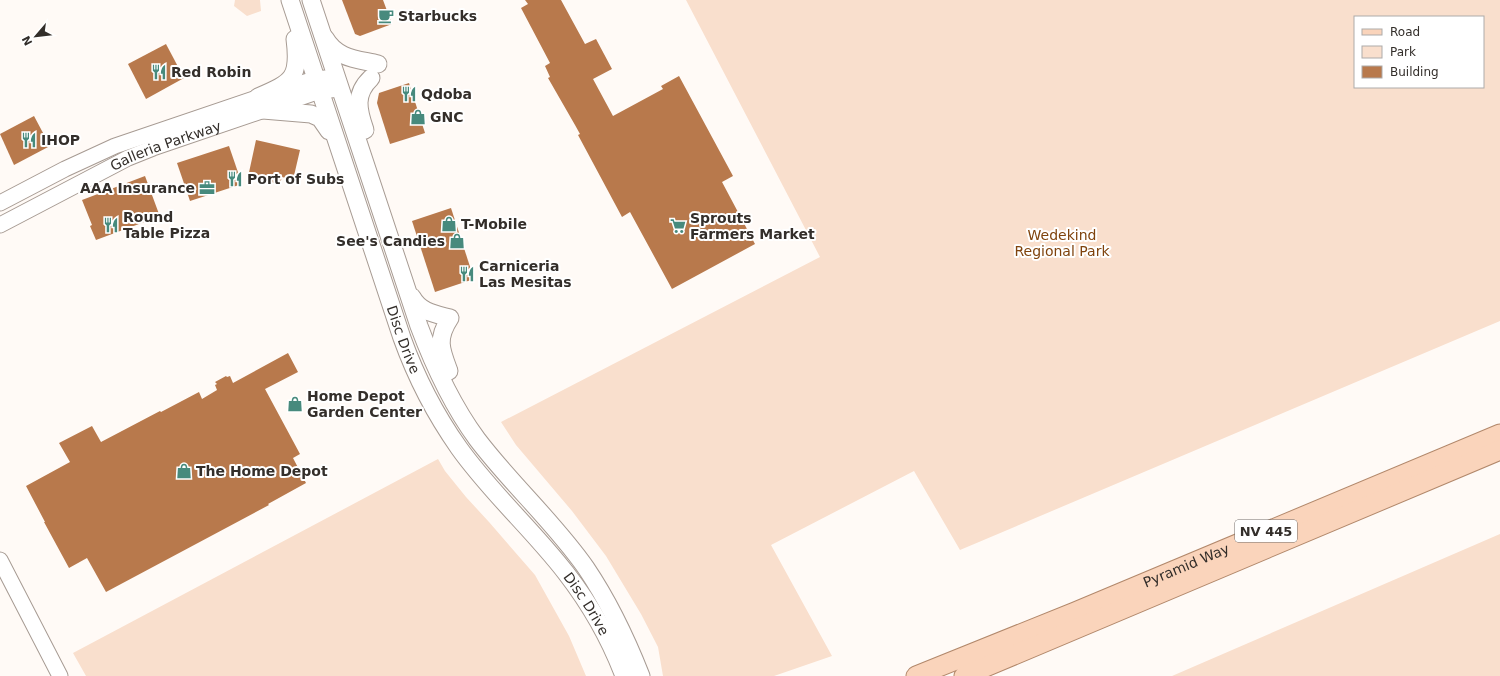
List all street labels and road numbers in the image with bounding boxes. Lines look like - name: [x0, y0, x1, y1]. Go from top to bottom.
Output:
- street label: Galleria Parkway: [107, 117, 223, 174]
- street label: Disc Drive: [384, 303, 423, 376]
- road number: NV 445: [1235, 520, 1297, 542]
- street label: Pyramid Way: [1141, 540, 1232, 591]
- street label: Disc Drive: [560, 569, 612, 638]

